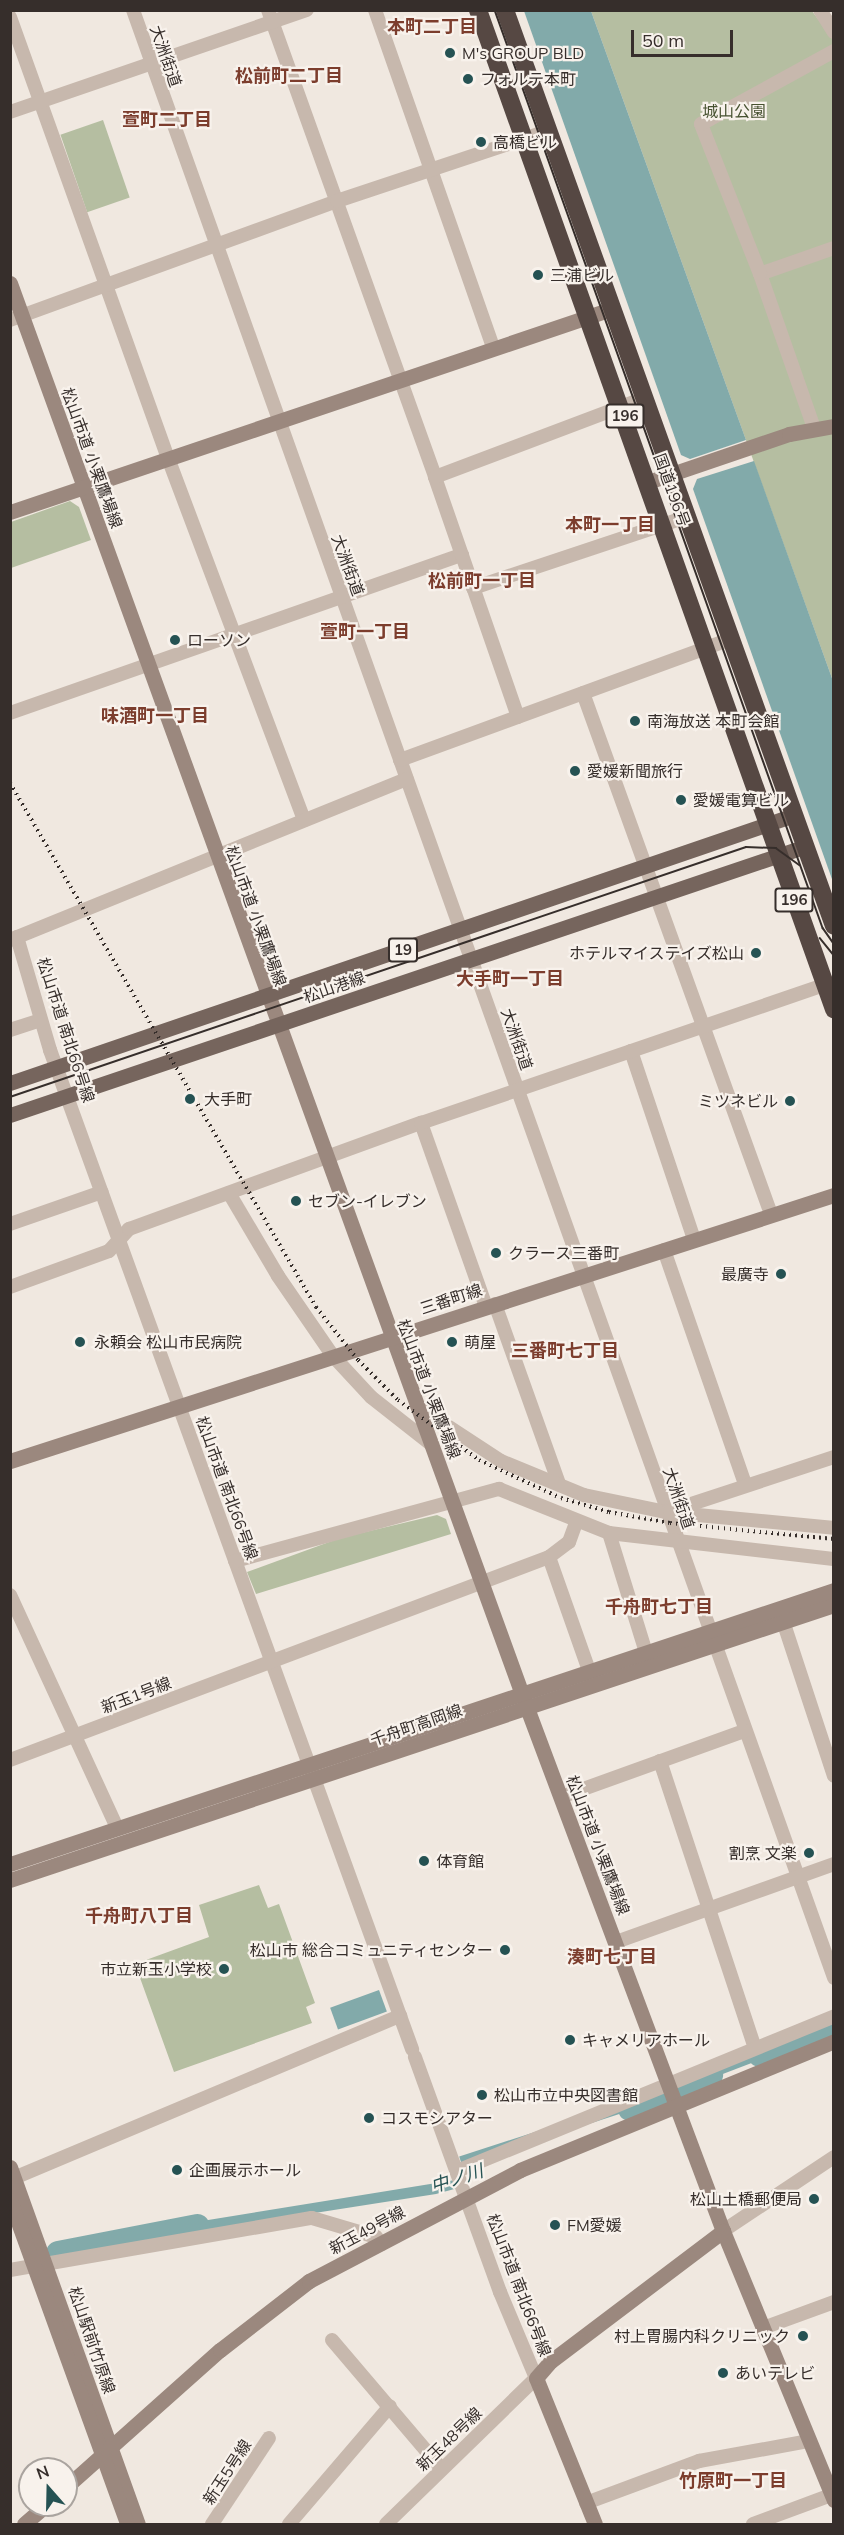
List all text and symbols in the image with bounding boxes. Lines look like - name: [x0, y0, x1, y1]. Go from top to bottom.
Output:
- district label: 本町二丁目: [387, 16, 477, 38]
- scale bar: [634, 18, 736, 56]
- street label: 大洲街道: [147, 23, 185, 89]
- text: 50 m: [642, 29, 684, 52]
- place label: M's GROUP BLD: [462, 43, 584, 63]
- marker: M's GROUP BLD: [443, 46, 457, 60]
- district label: 松前町二丁目: [235, 65, 343, 87]
- place label: フォルテ本町: [480, 69, 576, 89]
- marker: フォルテ本町: [461, 72, 475, 86]
- park label: 城山公園: [702, 101, 766, 121]
- district label: 萱町二丁目: [122, 109, 212, 131]
- place label: 高橋ビル: [493, 132, 557, 152]
- marker: 高橋ビル: [474, 135, 488, 149]
- place label: 三浦ビル: [550, 265, 614, 285]
- marker: 三浦ビル: [531, 268, 545, 282]
- street label: 松山市道 小栗鷹場線: [58, 385, 126, 531]
- road number: 196: [606, 404, 644, 428]
- street label: 国道196号: [650, 451, 694, 529]
- district label: 本町一丁目: [565, 514, 655, 536]
- street label: 大洲街道: [328, 532, 368, 598]
- district label: 松前町一丁目: [428, 570, 536, 592]
- district label: 萱町一丁目: [320, 621, 410, 643]
- place label: ローソン: [187, 630, 251, 650]
- marker: ローソン: [168, 633, 182, 647]
- district label: 味酒町一丁目: [101, 705, 209, 727]
- place label: 南海放送 本町会館: [647, 711, 779, 731]
- marker: 南海放送 本町会館: [628, 714, 642, 728]
- place label: 愛媛新聞旅行: [587, 761, 683, 781]
- marker: 愛媛新聞旅行: [568, 764, 582, 778]
- place label: 愛媛電算ビル: [693, 790, 789, 810]
- marker: 愛媛電算ビル: [674, 793, 688, 807]
- street label: 松山市道 小栗鷹場線: [222, 843, 290, 989]
- road number: 196: [774, 888, 814, 912]
- road number: 19: [388, 938, 418, 962]
- place label: ホテルマイステイズ松山: [568, 943, 744, 963]
- marker: ホテルマイステイズ松山: [749, 946, 763, 960]
- street label: 松山市道 南北66号線: [33, 955, 99, 1105]
- street label: 松山港線: [301, 968, 367, 1006]
- district label: 大手町一丁目: [456, 968, 564, 990]
- street label: 大洲街道: [498, 1006, 536, 1072]
- place label: 大手町: [204, 1089, 252, 1109]
- marker: 大手町: [181, 1090, 199, 1108]
- place label: ミツネビル: [698, 1091, 778, 1111]
- marker: ミツネビル: [783, 1094, 797, 1108]
- place label: セブン-イレブン: [308, 1191, 427, 1211]
- marker: セブン-イレブン: [289, 1194, 303, 1208]
- place label: クラース三番町: [508, 1243, 620, 1263]
- marker: クラース三番町: [489, 1246, 503, 1260]
- place label: 最廣寺: [721, 1264, 769, 1284]
- marker: 最廣寺: [774, 1267, 788, 1281]
- street label: 三番町線: [418, 1280, 484, 1318]
- street label: 松山市道 小栗鷹場線: [393, 1316, 465, 1462]
- place label: 永頼会 松山市民病院: [94, 1332, 242, 1352]
- place label: 萌屋: [464, 1332, 496, 1352]
- marker: 永頼会 松山市民病院: [71, 1333, 89, 1351]
- marker: 萌屋: [445, 1335, 459, 1349]
- district label: 三番町七丁目: [511, 1340, 619, 1362]
- street label: 松山市道 南北66号線: [192, 1414, 262, 1562]
- street label: 大洲街道: [660, 1465, 698, 1531]
- district label: 千舟町七丁目: [605, 1596, 713, 1618]
- street label: 新玉1号線: [98, 1673, 174, 1717]
- street label: 千舟町高岡線: [367, 1700, 465, 1750]
- street label: 松山市道 小栗鷹場線: [562, 1772, 634, 1918]
- place label: 割烹 文楽: [729, 1843, 797, 1863]
- marker: 割烹 文楽: [802, 1846, 816, 1860]
- place label: 体育館: [436, 1851, 484, 1871]
- marker: 体育館: [417, 1854, 431, 1868]
- district label: 千舟町八丁目: [85, 1905, 193, 1927]
- place label: 松山市 総合コミュニティセンター: [249, 1940, 493, 1960]
- marker: 松山市 総合コミュニティセンター: [498, 1943, 512, 1957]
- district label: 湊町七丁目: [567, 1946, 657, 1968]
- place label: 市立新玉小学校: [100, 1959, 212, 1979]
- marker: 市立新玉小学校: [217, 1962, 231, 1976]
- place label: キャメリアホール: [582, 2030, 710, 2050]
- marker: キャメリアホール: [563, 2033, 577, 2047]
- place label: 松山市立中央図書館: [494, 2085, 638, 2105]
- marker: 松山市立中央図書館: [475, 2088, 489, 2102]
- place label: コスモシアター: [381, 2108, 493, 2128]
- marker: コスモシアター: [362, 2111, 376, 2125]
- place label: 企画展示ホール: [189, 2160, 301, 2180]
- water label: 中ノ川: [428, 2160, 486, 2198]
- marker: 企画展示ホール: [170, 2163, 184, 2177]
- place label: 松山土橋郵便局: [690, 2189, 802, 2209]
- marker: 松山土橋郵便局: [807, 2192, 821, 2206]
- street label: 新玉49号線: [326, 2202, 408, 2258]
- street label: 松山市道 南北66号線: [483, 2211, 555, 2359]
- place label: FM愛媛: [567, 2215, 622, 2235]
- marker: FM愛媛: [548, 2218, 562, 2232]
- street label: 松山駅前竹原線: [65, 2284, 119, 2396]
- place label: 村上胃腸内科クリニック: [614, 2326, 790, 2346]
- marker: 村上胃腸内科クリニック: [794, 2327, 812, 2345]
- place label: あいテレビ: [735, 2363, 815, 2383]
- marker: あいテレビ: [716, 2366, 730, 2380]
- street label: 新玉48号線: [412, 2403, 486, 2475]
- street label: 新玉5号線: [199, 2436, 255, 2508]
- north arrow: [18, 2457, 78, 2517]
- text: N: [33, 2460, 52, 2483]
- district label: 竹原町一丁目: [679, 2470, 787, 2492]

